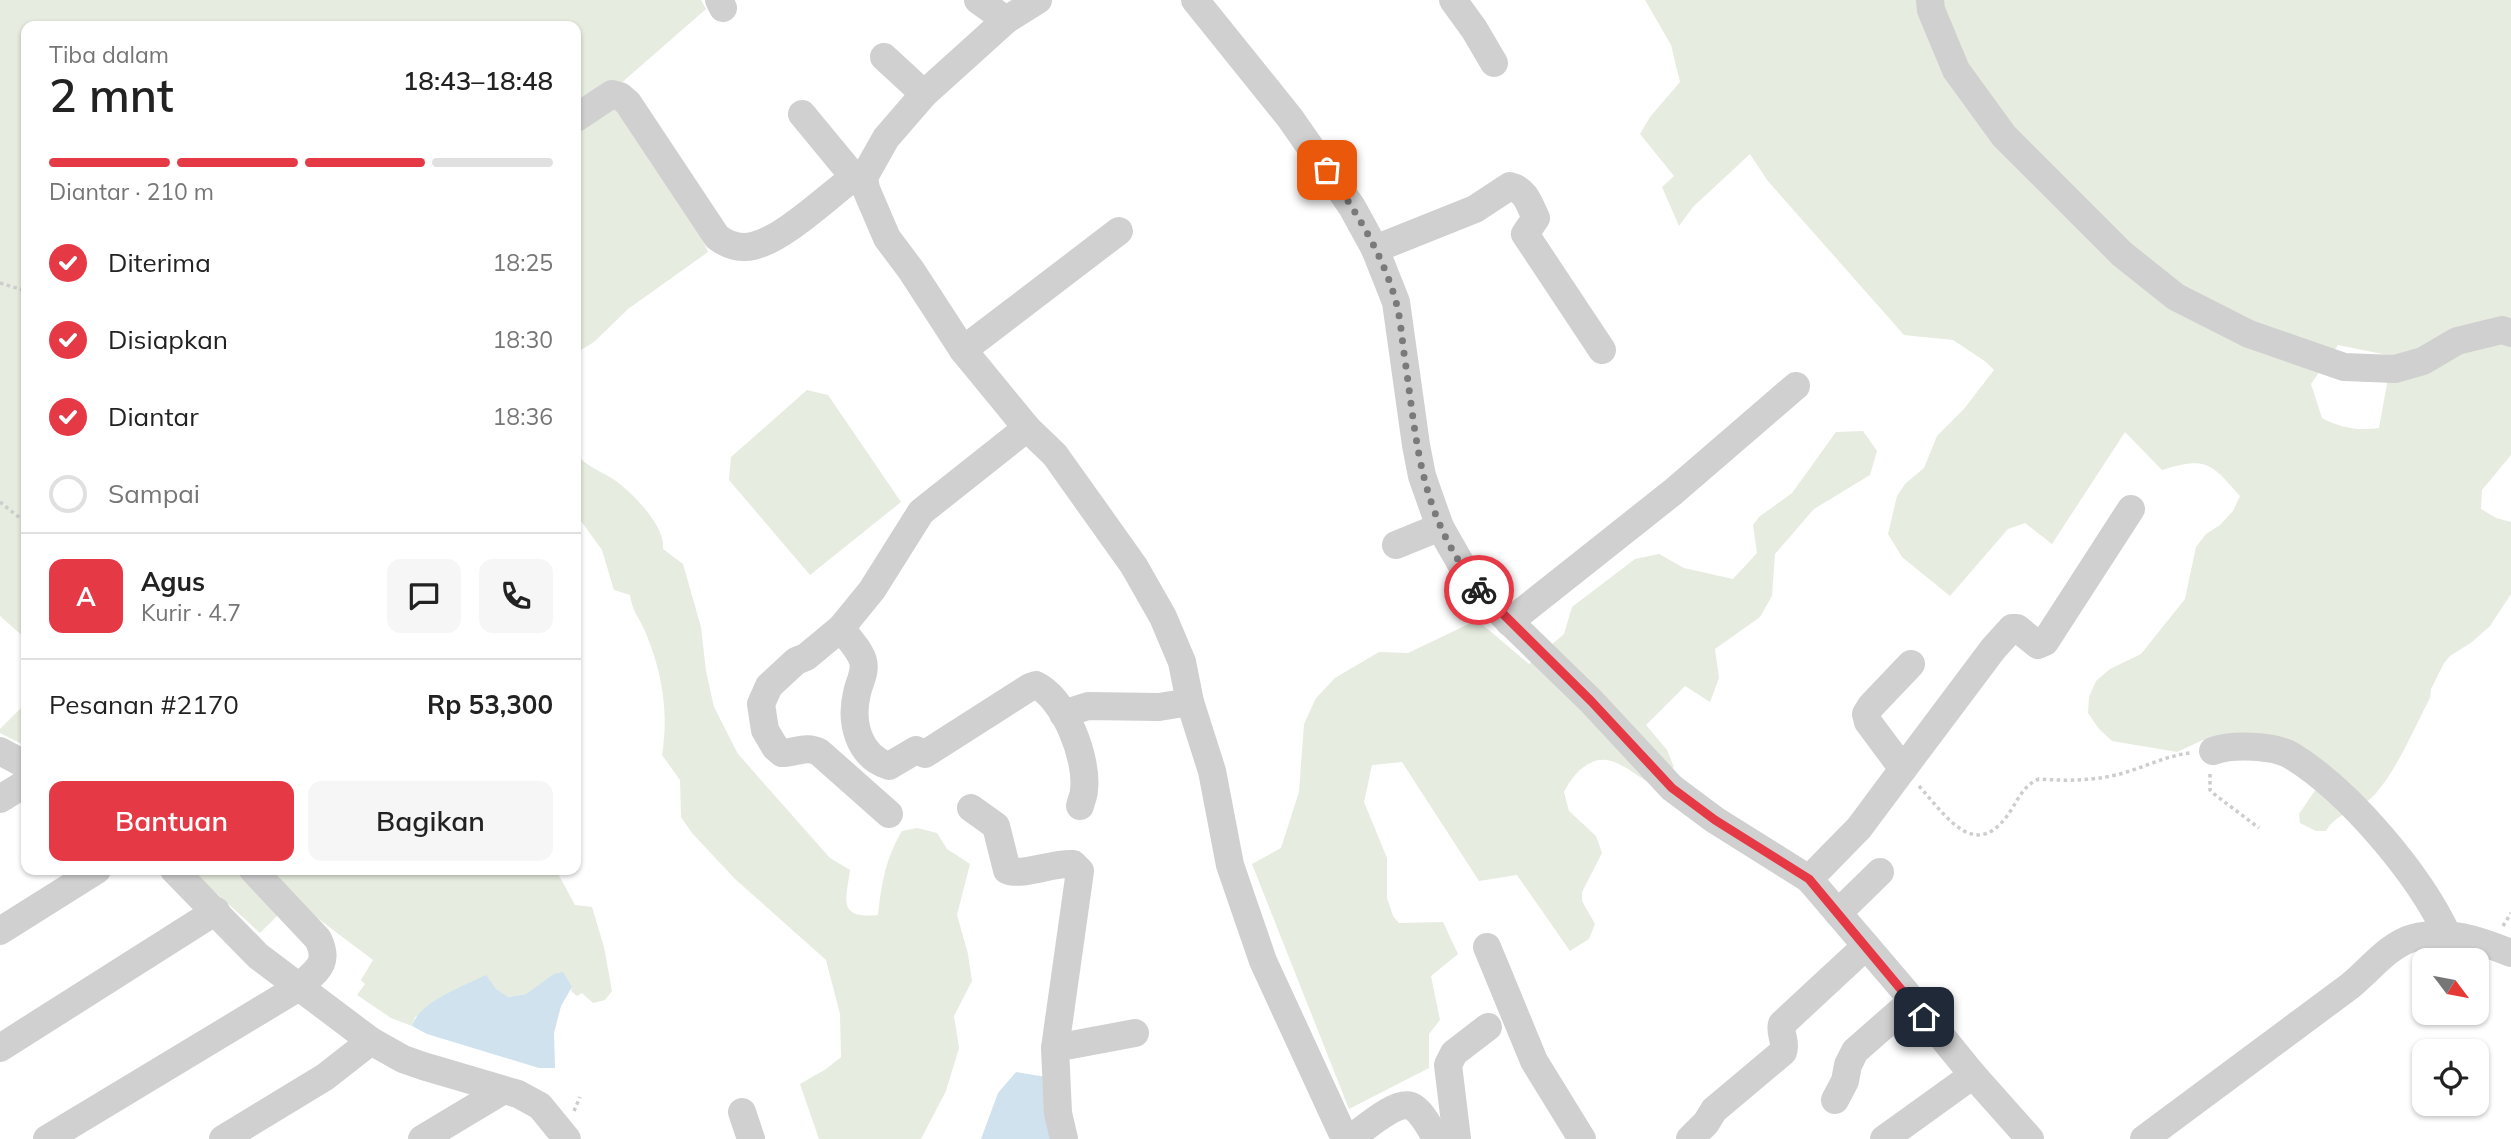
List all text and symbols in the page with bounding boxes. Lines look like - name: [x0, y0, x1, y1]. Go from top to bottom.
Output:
- text: Tiba dalam: [49, 40, 169, 69]
- text: 18:43–18:48: [403, 64, 553, 97]
- text: 2 mnt: [49, 66, 174, 124]
- pin: [1297, 140, 1357, 200]
- icon: bag: [1308, 151, 1346, 189]
- text: Diantar · 210 m: [49, 177, 214, 206]
- icon: check: [49, 244, 87, 282]
- text: Diterima: [108, 246, 211, 279]
- text: 18:25: [493, 248, 553, 277]
- icon: check: [49, 321, 87, 359]
- text: Disiapkan: [108, 323, 228, 356]
- text: 18:30: [493, 325, 553, 354]
- icon: check: [49, 398, 87, 436]
- text: Diantar: [108, 400, 199, 433]
- text: 18:36: [493, 402, 553, 431]
- text: Sampai: [108, 477, 200, 510]
- courier: [1444, 555, 1514, 625]
- button: chat: [387, 559, 461, 633]
- button: phone: [479, 559, 553, 633]
- text: Agus: [141, 565, 205, 598]
- icon: bike: [1460, 571, 1498, 609]
- text: A: [76, 580, 96, 613]
- text: Kurir · 4.7: [141, 598, 241, 627]
- text: Pesanan #2170: [49, 688, 239, 721]
- text: Rp 53,300: [427, 688, 553, 721]
- button: Bantuan: [49, 781, 294, 861]
- button: Bagikan: [308, 781, 553, 861]
- north arrow: [2412, 948, 2488, 1026]
- map controls: [2412, 948, 2489, 1116]
- pin: [1894, 987, 1954, 1047]
- icon: home: [1905, 998, 1943, 1036]
- button: locate: [2412, 1039, 2489, 1116]

